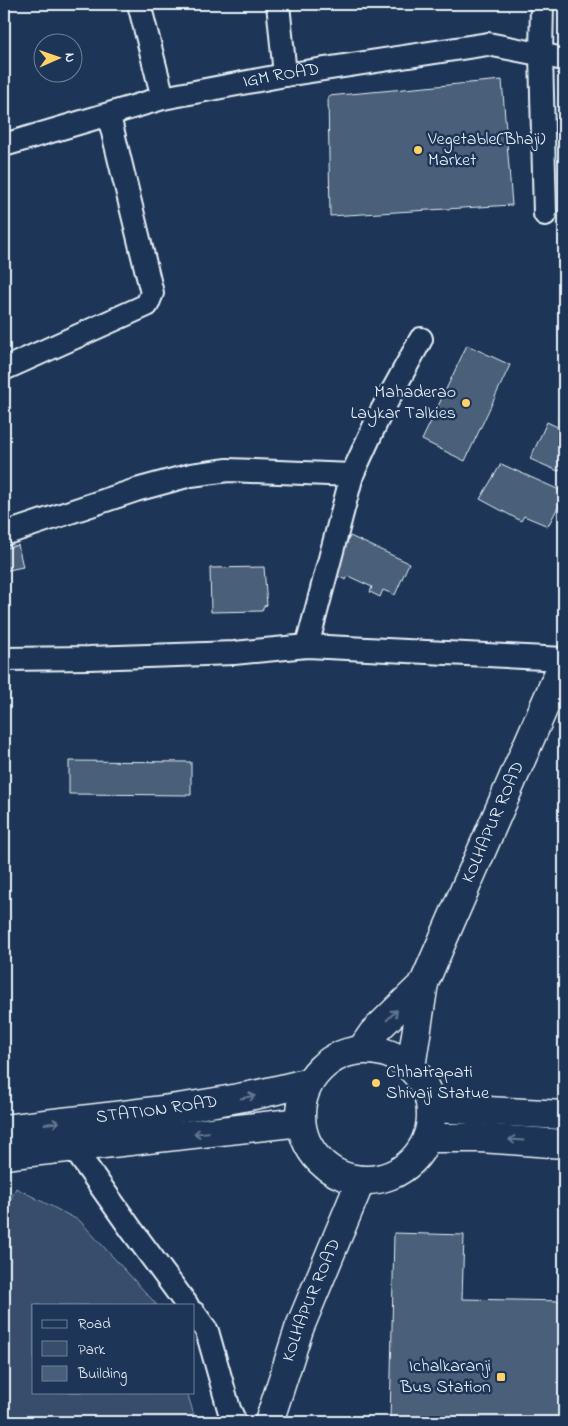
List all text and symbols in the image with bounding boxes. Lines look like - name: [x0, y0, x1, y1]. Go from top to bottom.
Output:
- north arrow: [32, 32, 82, 82]
- text: N: [59, 53, 80, 63]
- street label: IGM ROAD: [241, 57, 321, 96]
- place label: Vegetable(Bhaji) Market: [427, 127, 546, 174]
- marker: Vegetable(Bhaji) Market: [412, 144, 424, 156]
- place label: Mahaderao Laykar Talkies: [351, 380, 456, 427]
- marker: Mahaderao Laykar Talkies: [460, 397, 472, 409]
- street label: KOLHAPUR ROAD: [456, 758, 532, 887]
- one-way arrow: [385, 1009, 398, 1021]
- place label: Chhatrapati Shivaji Statue: [386, 1060, 490, 1107]
- marker: Chhatrapati Shivaji Statue: [370, 1077, 382, 1089]
- street label: STATION ROAD: [95, 1089, 220, 1131]
- one-way arrow: [239, 1091, 255, 1101]
- one-way arrow: [44, 1118, 60, 1128]
- one-way arrow: [193, 1128, 209, 1138]
- one-way arrow: [508, 1136, 524, 1145]
- street label: KOLHAPUR ROAD: [276, 1235, 348, 1365]
- legend: [32, 1304, 195, 1394]
- text: Road: [78, 1313, 111, 1335]
- text: Park: [78, 1339, 106, 1361]
- place label: Ichalkaranji Bus Station: [399, 1354, 491, 1401]
- text: Building: [77, 1363, 127, 1386]
- marker: Ichalkaranji Bus Station: [495, 1371, 507, 1383]

